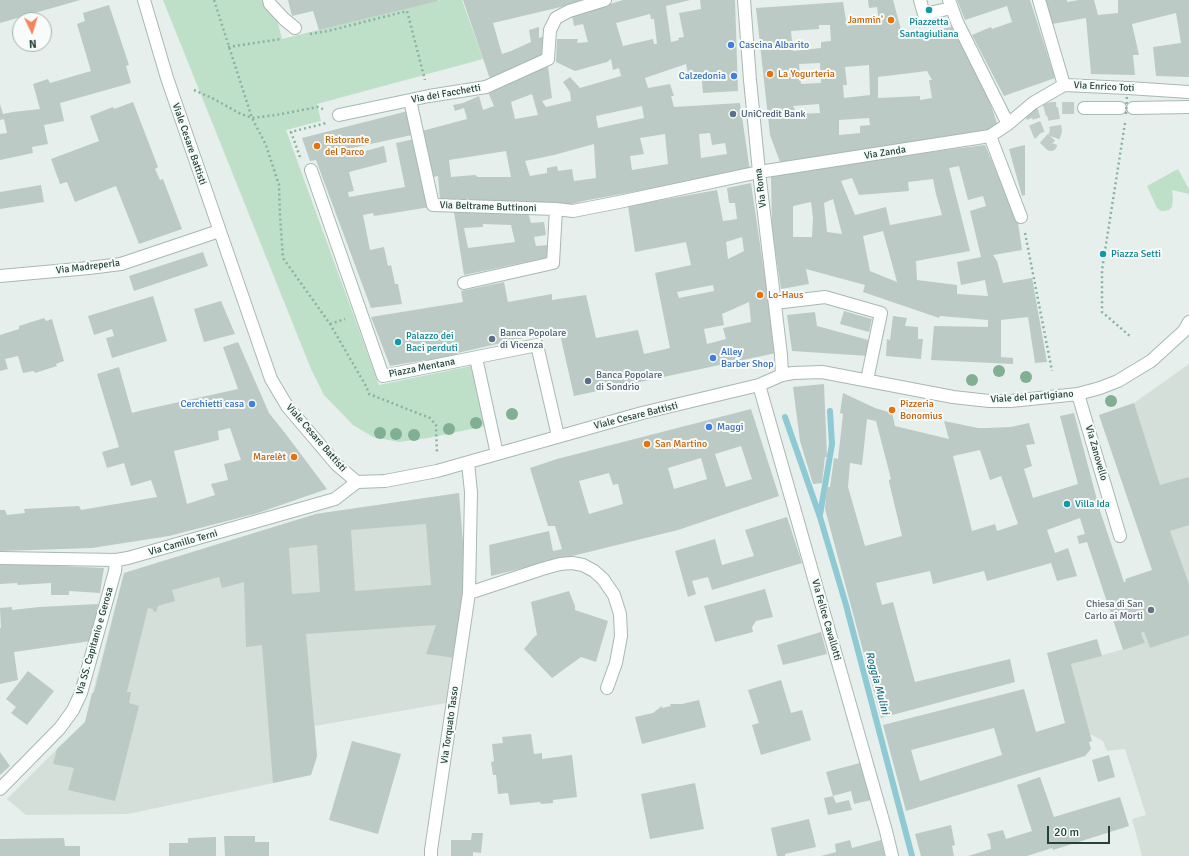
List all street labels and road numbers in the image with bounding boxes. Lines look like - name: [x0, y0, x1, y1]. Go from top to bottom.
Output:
- street label: Via Enrico Toti: [1073, 79, 1135, 95]
- street label: Via dei Facchetti: [410, 82, 482, 106]
- street label: Viale Cesare Battisti: [169, 101, 209, 187]
- street label: Via Zanda: [863, 144, 907, 162]
- street label: Via Roma: [753, 167, 769, 209]
- street label: Via Beltrame Buttinoni: [439, 199, 537, 215]
- street label: Via Madreperla: [55, 257, 121, 277]
- street label: Piazza Mentana: [388, 356, 456, 380]
- street label: Viale del partigiano: [990, 388, 1074, 406]
- street label: Viale Cesare Battisti: [593, 400, 679, 432]
- street label: Viale Cesare Battisti: [283, 402, 349, 474]
- street label: Via Zanovello: [1082, 424, 1110, 482]
- street label: Via Camillo Terni: [147, 527, 219, 559]
- street label: Via Felice Cavallotti: [809, 578, 843, 662]
- street label: Via SS. Capitanio e Gerosa: [74, 586, 116, 696]
- street label: Via Torquato Tasso: [439, 685, 461, 765]

